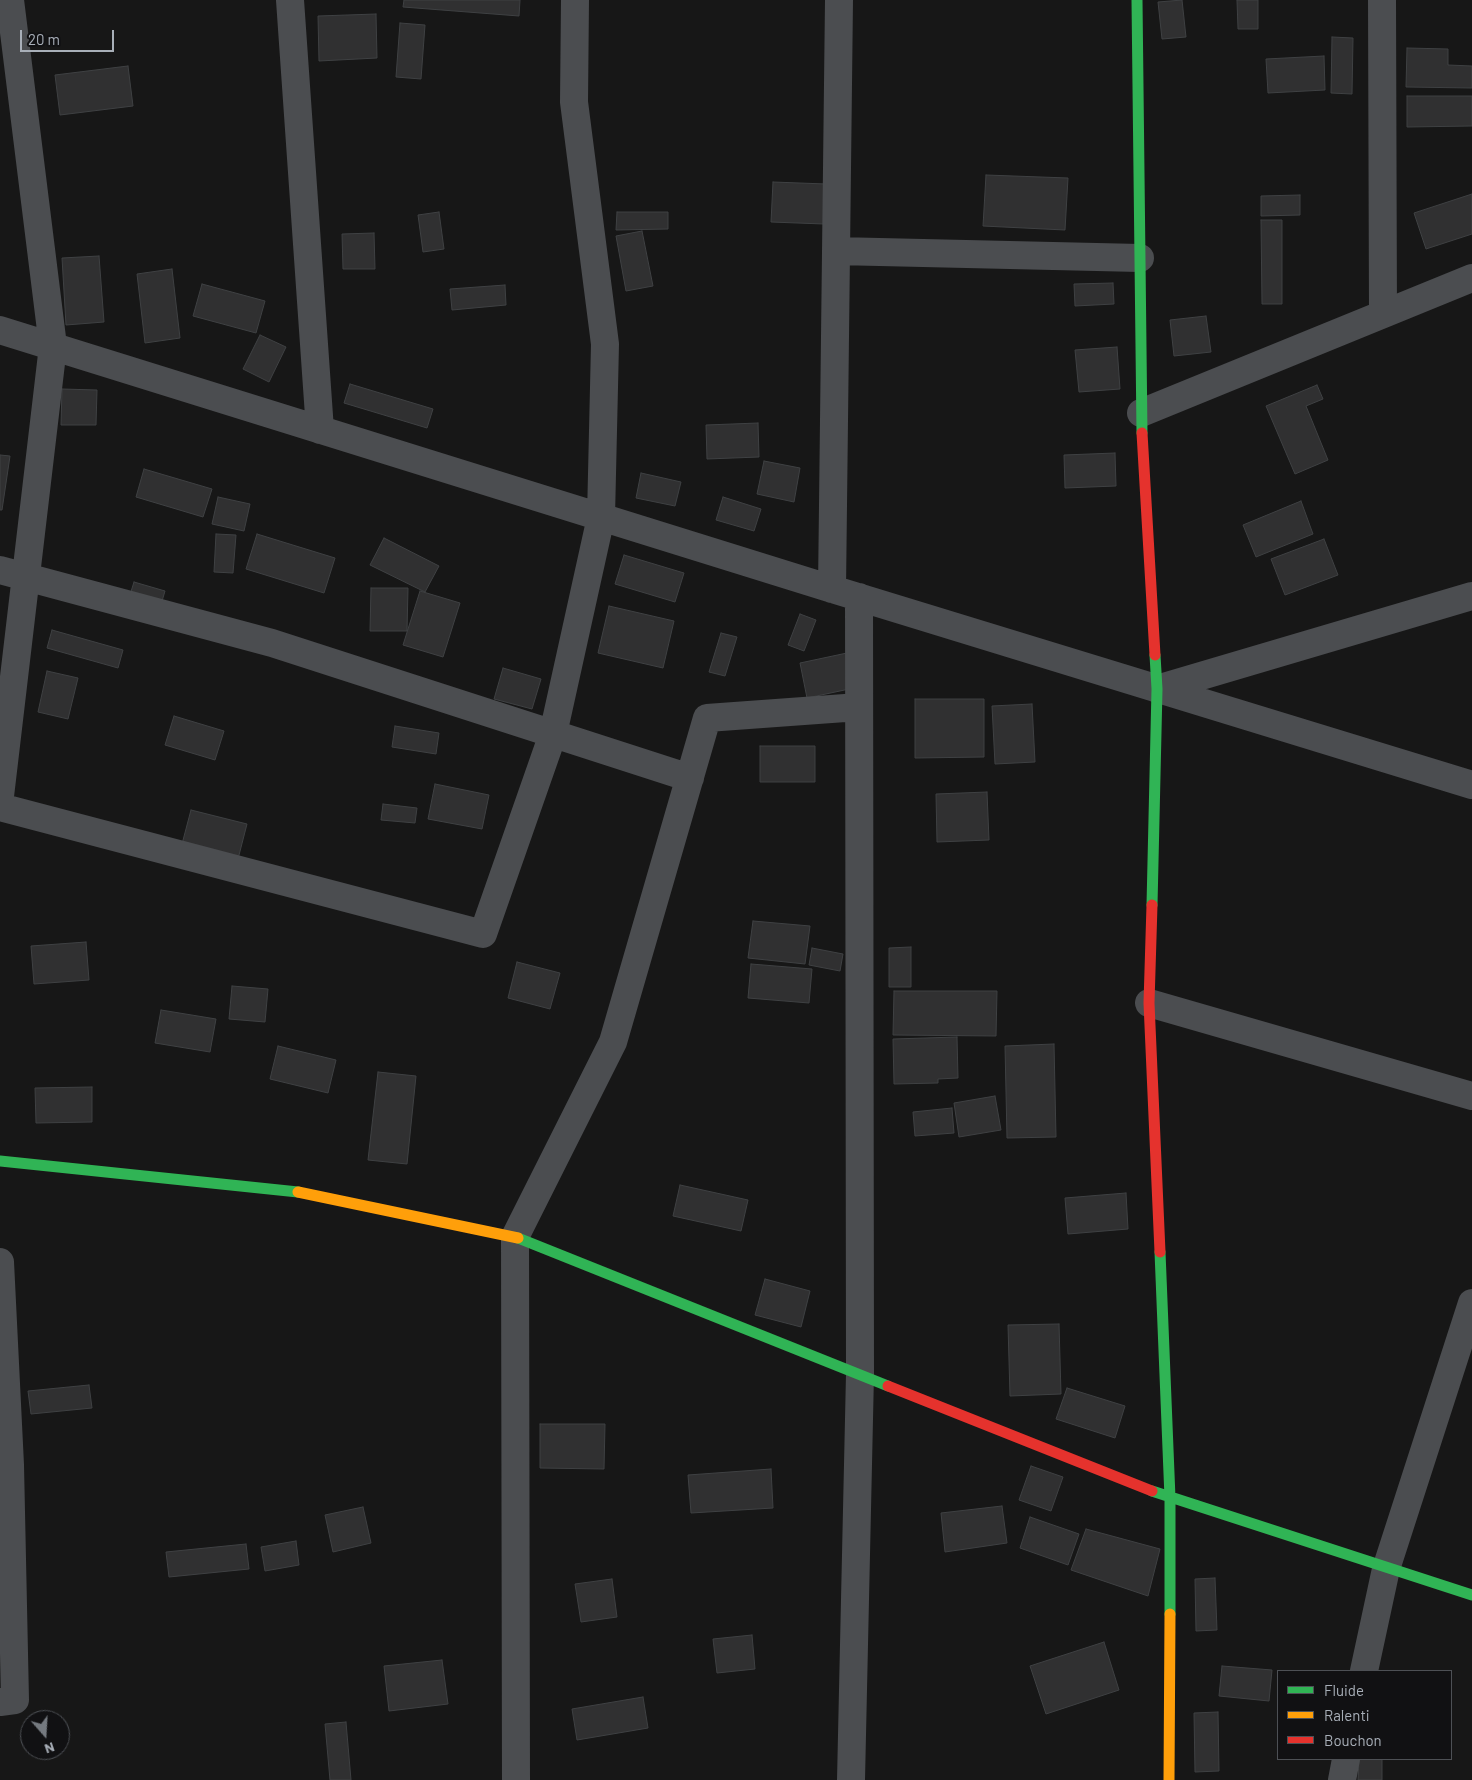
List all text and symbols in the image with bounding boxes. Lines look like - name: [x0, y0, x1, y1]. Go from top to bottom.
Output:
- scale bar: [22, 20, 116, 52]
- text: 20 m: [28, 30, 60, 48]
- legend: [1277, 1670, 1452, 1760]
- text: Fluide: [1324, 1681, 1364, 1699]
- text: Ralenti: [1324, 1706, 1370, 1724]
- north arrow: [20, 1710, 70, 1760]
- text: Bouchon: [1324, 1731, 1382, 1749]
- text: N: [43, 1739, 57, 1758]

